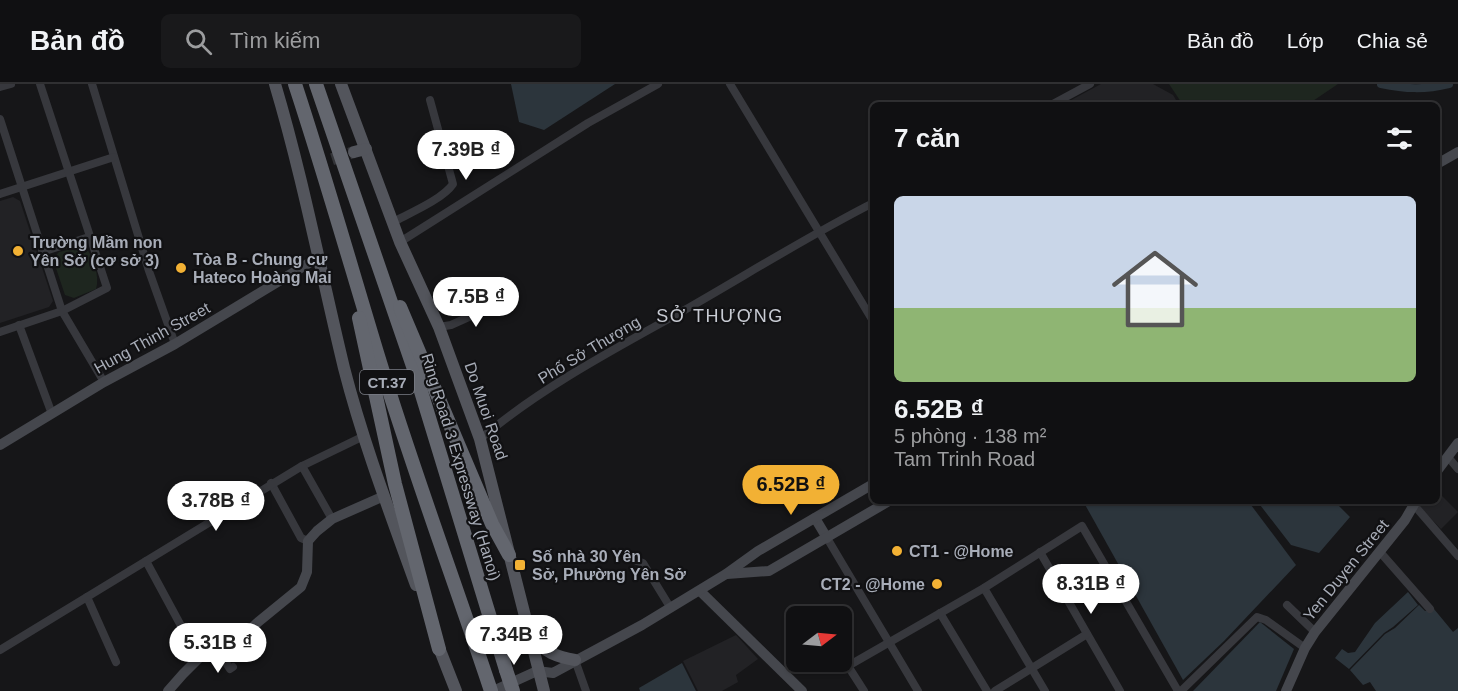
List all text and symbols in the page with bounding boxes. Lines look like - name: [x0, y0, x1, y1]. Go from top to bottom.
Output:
- search box: [161, 14, 581, 68]
- text: Bản đồ: [30, 25, 125, 56]
- icon: search: [182, 25, 215, 58]
- text: Tìm kiếm: [230, 28, 320, 53]
- text: Bản đồ: [1187, 29, 1254, 52]
- text: Lớp: [1287, 29, 1324, 52]
- text: Chia sẻ: [1357, 29, 1428, 52]
- icon: filters: [1383, 122, 1416, 155]
- text: 7 căn: [894, 123, 961, 153]
- pin: 7.39B ₫: [411, 130, 521, 181]
- text: 7.39B ₫: [431, 138, 501, 160]
- place label: Trường Mầm non Yên Sở (cơ sở 3): [30, 234, 162, 269]
- icon: home: [1101, 235, 1209, 343]
- marker: Trường Mầm non Yên Sở (cơ sở 3): [11, 244, 25, 258]
- place label: Tòa B - Chung cư Hateco Hoàng Mai: [193, 251, 332, 286]
- marker: Tòa B - Chung cư Hateco Hoàng Mai: [174, 261, 188, 275]
- pin: 7.5B ₫: [427, 277, 525, 328]
- text: 7.5B ₫: [447, 285, 505, 307]
- street label: Hung Thinh Street: [91, 299, 213, 377]
- district label: SỞ THƯỢNG: [656, 305, 784, 326]
- street label: Phố Sở Thượng: [535, 313, 643, 387]
- street label: Ring Road 3 Expressway (Hanoi): [418, 351, 504, 583]
- street label: Do Muoi Road: [461, 360, 511, 462]
- road number: CT.37: [360, 370, 414, 394]
- text: 6.52B ₫: [894, 394, 984, 424]
- text: 5 phòng · 138 m²: [894, 425, 1046, 447]
- text: Tam Trinh Road: [894, 448, 1035, 470]
- pin: 6.52B ₫: [736, 465, 846, 516]
- text: 6.52B ₫: [756, 473, 826, 495]
- pin: 3.78B ₫: [161, 481, 271, 532]
- text: 3.78B ₫: [181, 489, 251, 511]
- street label: Yen Duyen Street: [1300, 516, 1392, 624]
- place label: CT1 - @Home: [909, 543, 1014, 560]
- marker: CT1 - @Home: [890, 544, 904, 558]
- place label: Số nhà 30 Yên Sở, Phường Yên Sở: [532, 548, 687, 583]
- marker: Số nhà 30 Yên Sở, Phường Yên Sở: [513, 558, 527, 572]
- pin: 8.31B ₫: [1036, 564, 1146, 615]
- text: 8.31B ₫: [1056, 572, 1126, 594]
- place label: CT2 - @Home: [821, 576, 925, 593]
- marker: CT2 - @Home: [930, 577, 944, 591]
- north arrow: [786, 606, 852, 672]
- map controls: [786, 606, 852, 672]
- pin: 7.34B ₫: [459, 615, 569, 666]
- pin: 5.31B ₫: [163, 623, 273, 674]
- text: 7.34B ₫: [479, 623, 549, 645]
- text: 5.31B ₫: [183, 631, 253, 653]

